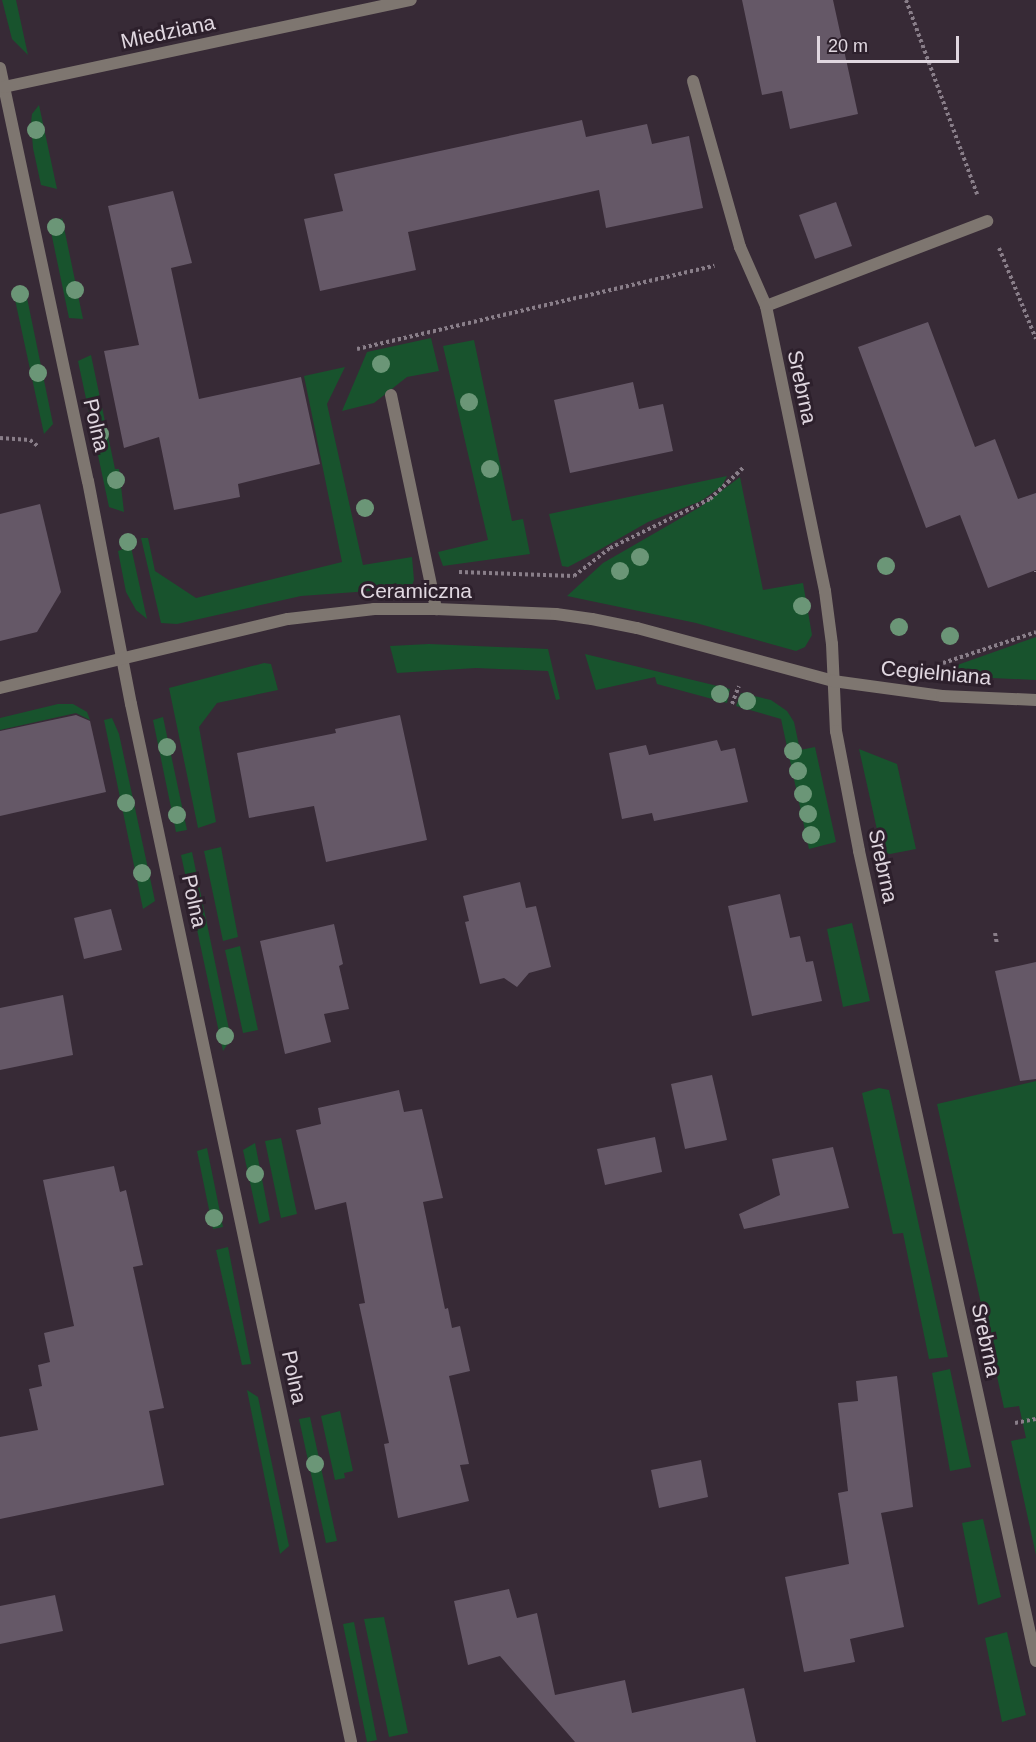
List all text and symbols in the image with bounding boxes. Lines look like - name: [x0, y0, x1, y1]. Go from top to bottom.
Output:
- street label: Miedziana: [119, 10, 217, 54]
- scale bar: [820, 24, 962, 62]
- text: 20 m: [828, 36, 868, 56]
- street label: Srebrna: [782, 348, 822, 426]
- street label: Polna: [78, 396, 114, 454]
- street label: Ceramiczna: [360, 578, 472, 604]
- street label: Cegielniana: [880, 656, 992, 690]
- street label: Srebrna: [863, 827, 903, 905]
- street label: Polna: [176, 872, 212, 930]
- street label: Srebrna: [966, 1301, 1006, 1379]
- street label: Polna: [276, 1348, 312, 1406]

